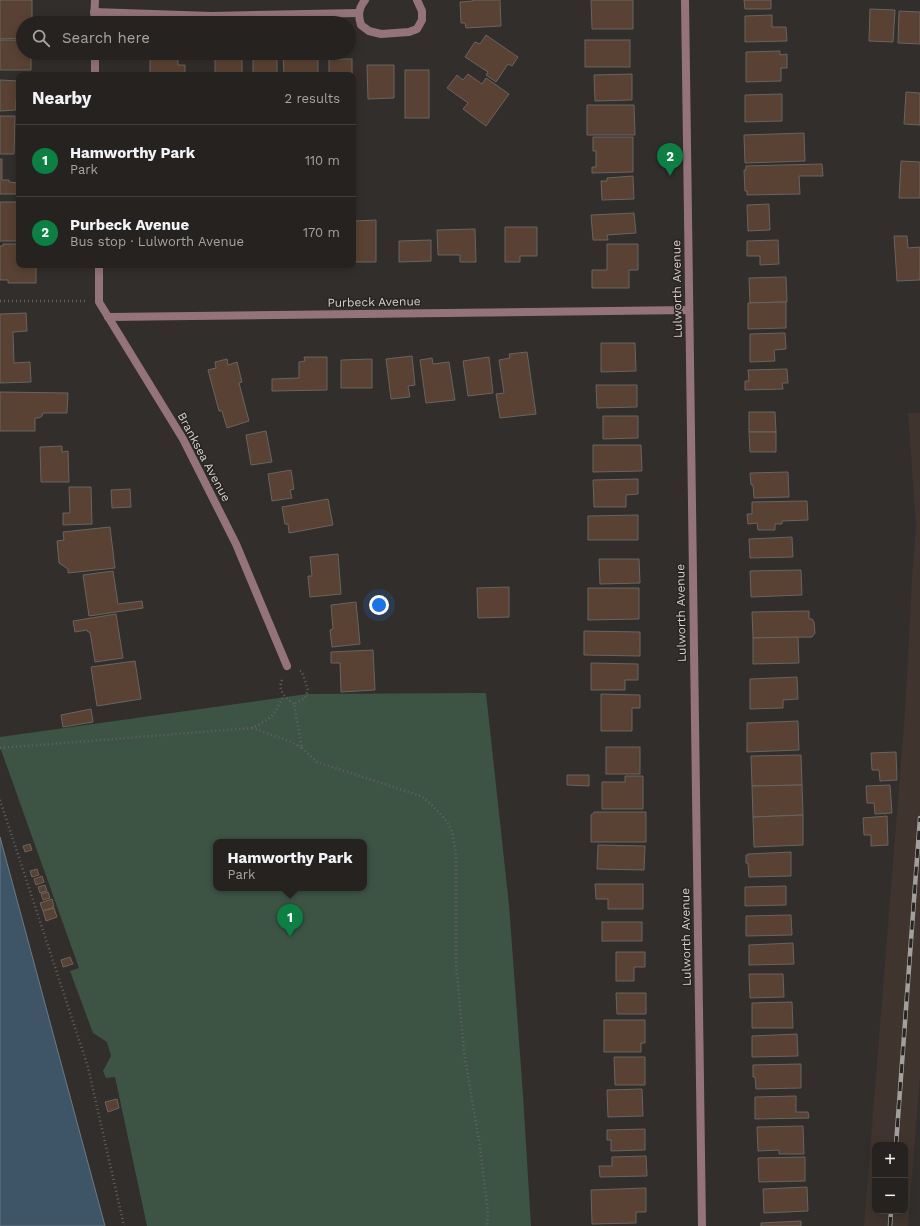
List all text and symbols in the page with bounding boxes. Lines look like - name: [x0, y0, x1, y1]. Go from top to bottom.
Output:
- search box: [16, 16, 356, 60]
- icon: search: [30, 27, 52, 49]
- text: Search here: [62, 29, 150, 47]
- text: Nearby: [32, 88, 91, 108]
- text: 2 results: [285, 91, 340, 106]
- pin: 2: [657, 143, 683, 176]
- text: Hamworthy Park: [70, 144, 195, 162]
- text: 1: [42, 153, 48, 168]
- text: 110 m: [305, 153, 340, 168]
- text: Park: [70, 162, 98, 177]
- text: Purbeck Avenue: [70, 216, 189, 234]
- text: 2: [41, 225, 49, 240]
- text: 170 m: [303, 225, 340, 240]
- text: Bus stop · Lulworth Avenue: [70, 234, 244, 249]
- street label: Lulworth Avenue: [669, 240, 685, 338]
- street label: Purbeck Avenue: [327, 294, 421, 310]
- street label: Branksea Avenue: [175, 410, 234, 504]
- street label: Lulworth Avenue: [673, 564, 689, 662]
- your location: [369, 595, 389, 615]
- popup: [213, 839, 367, 891]
- text: Hamworthy Park: [227, 849, 353, 867]
- text: Park: [227, 867, 255, 882]
- street label: Lulworth Avenue: [678, 888, 694, 986]
- pin: 1: [277, 904, 303, 937]
- map controls: [872, 1142, 908, 1214]
- button: +: [872, 1142, 908, 1178]
- button: −: [872, 1178, 908, 1214]

